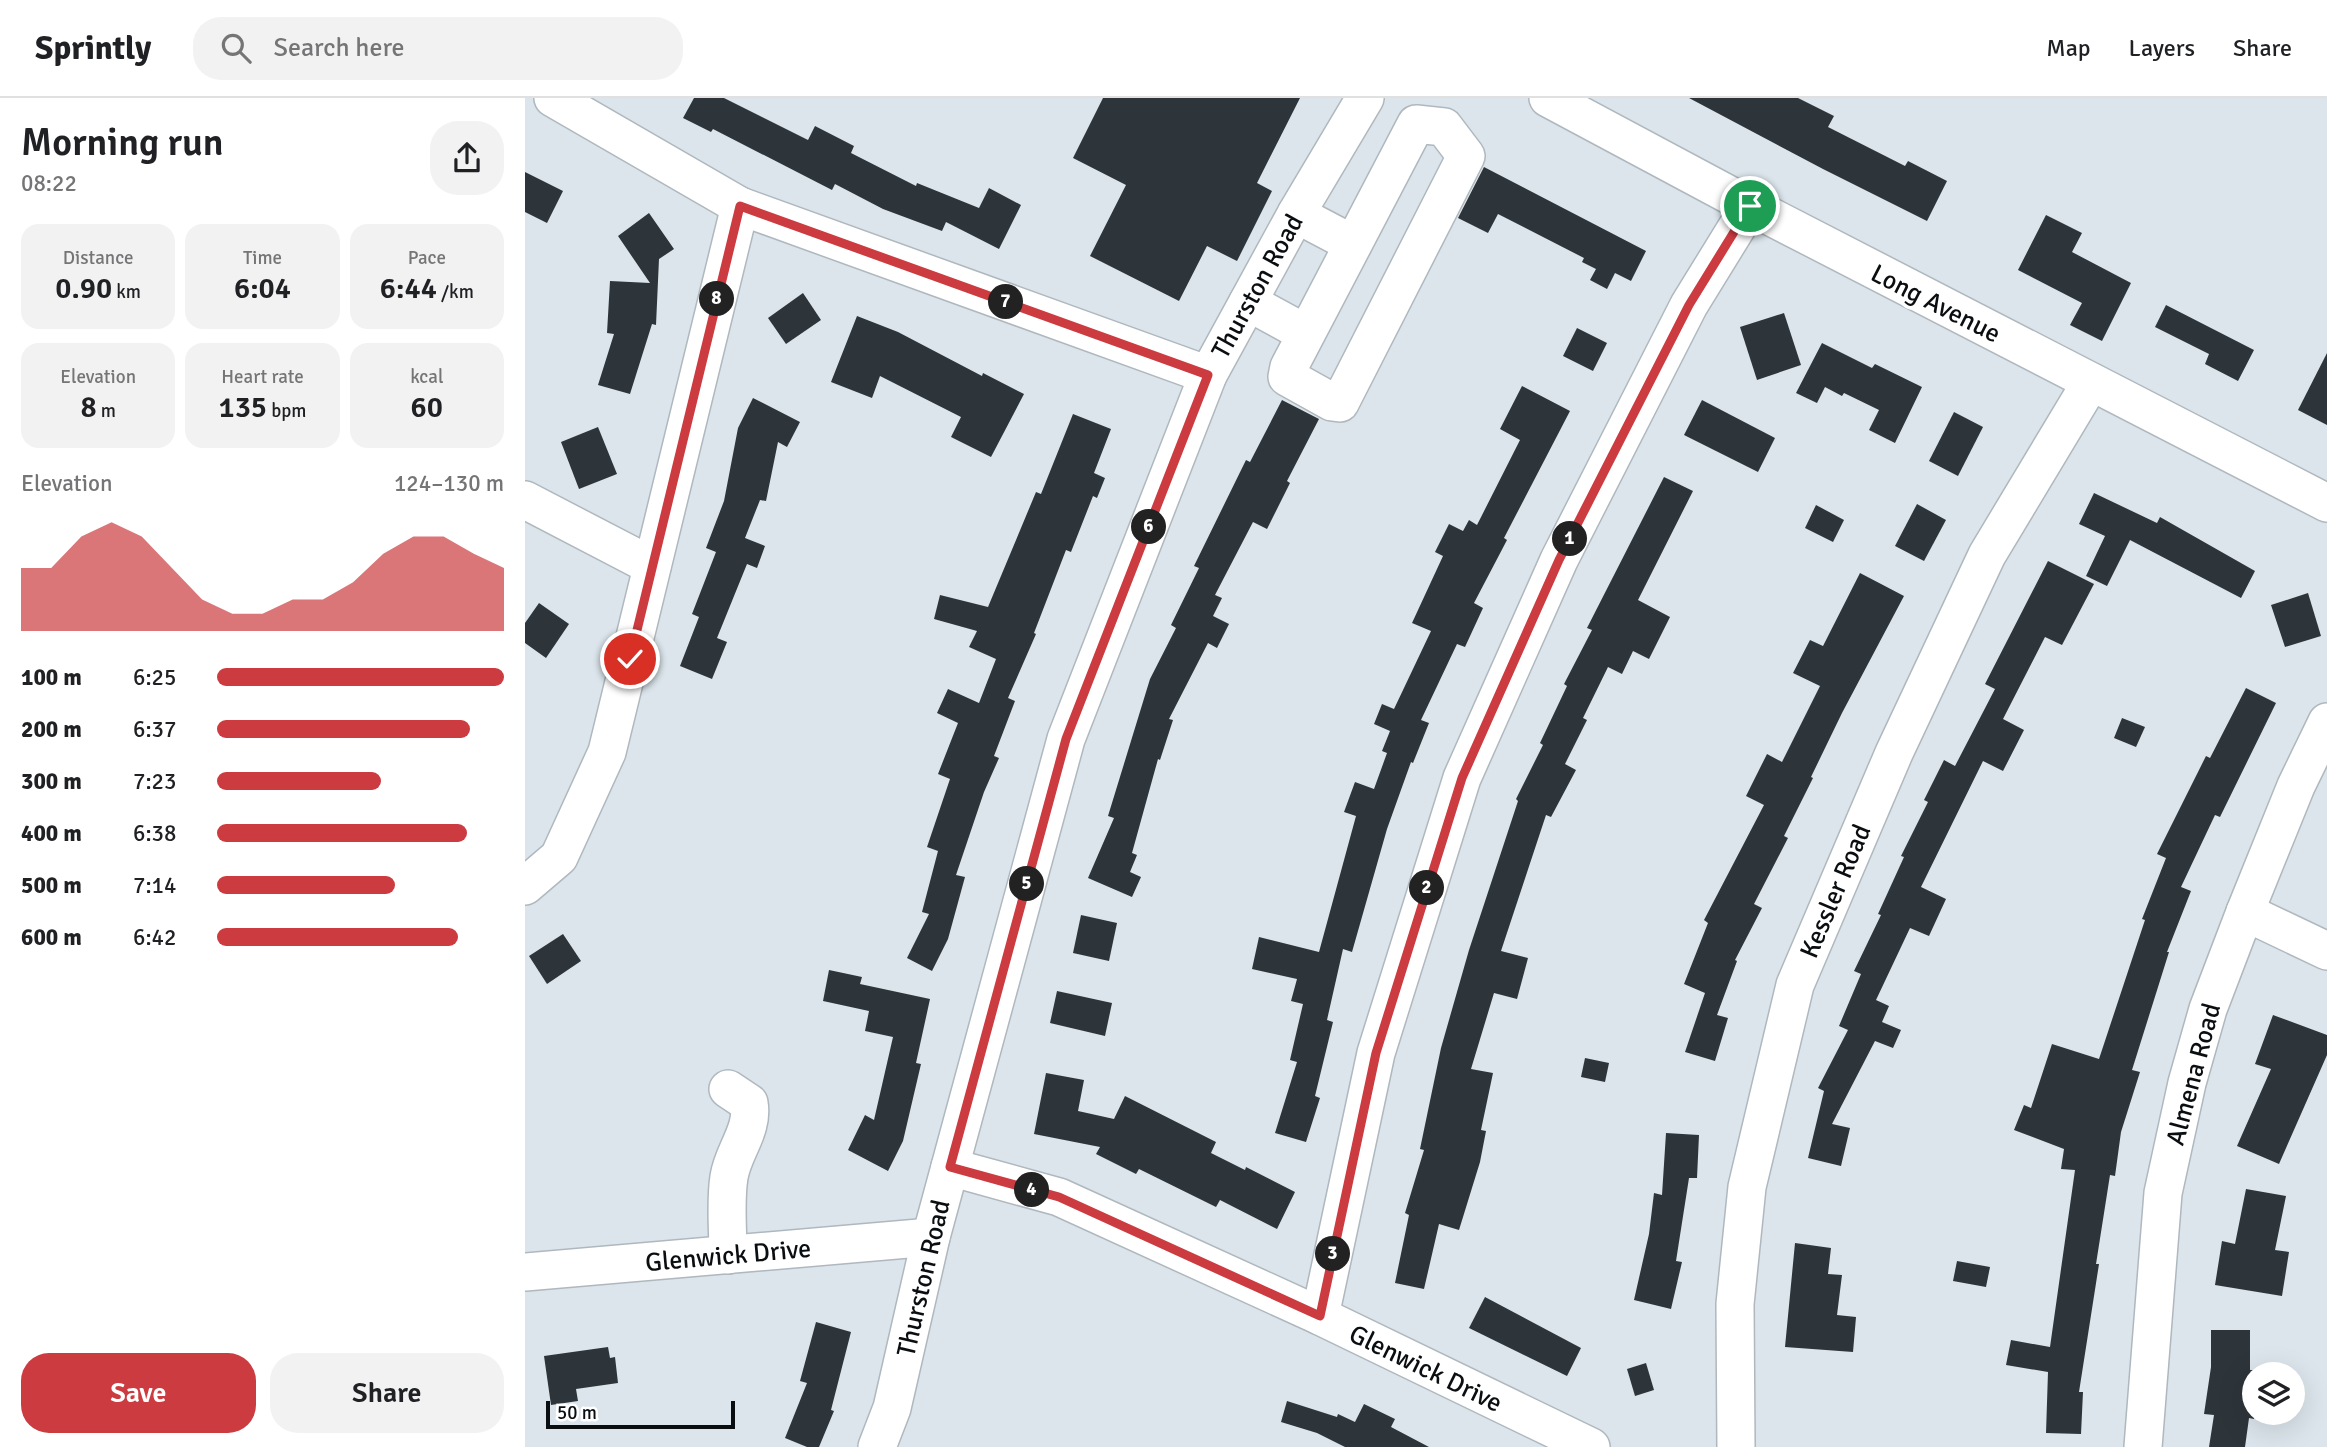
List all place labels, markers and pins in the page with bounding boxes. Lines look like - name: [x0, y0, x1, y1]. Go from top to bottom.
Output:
- pin: [1720, 176, 1780, 236]
- pin: 8: [699, 282, 735, 316]
- pin: 7: [988, 284, 1023, 320]
- pin: 6: [1131, 510, 1167, 544]
- pin: 1: [1553, 522, 1587, 556]
- pin: [600, 629, 660, 689]
- pin: 5: [1009, 866, 1045, 902]
- pin: 2: [1409, 870, 1445, 906]
- pin: 4: [1015, 1172, 1049, 1208]
- pin: 3: [1315, 1236, 1351, 1272]

